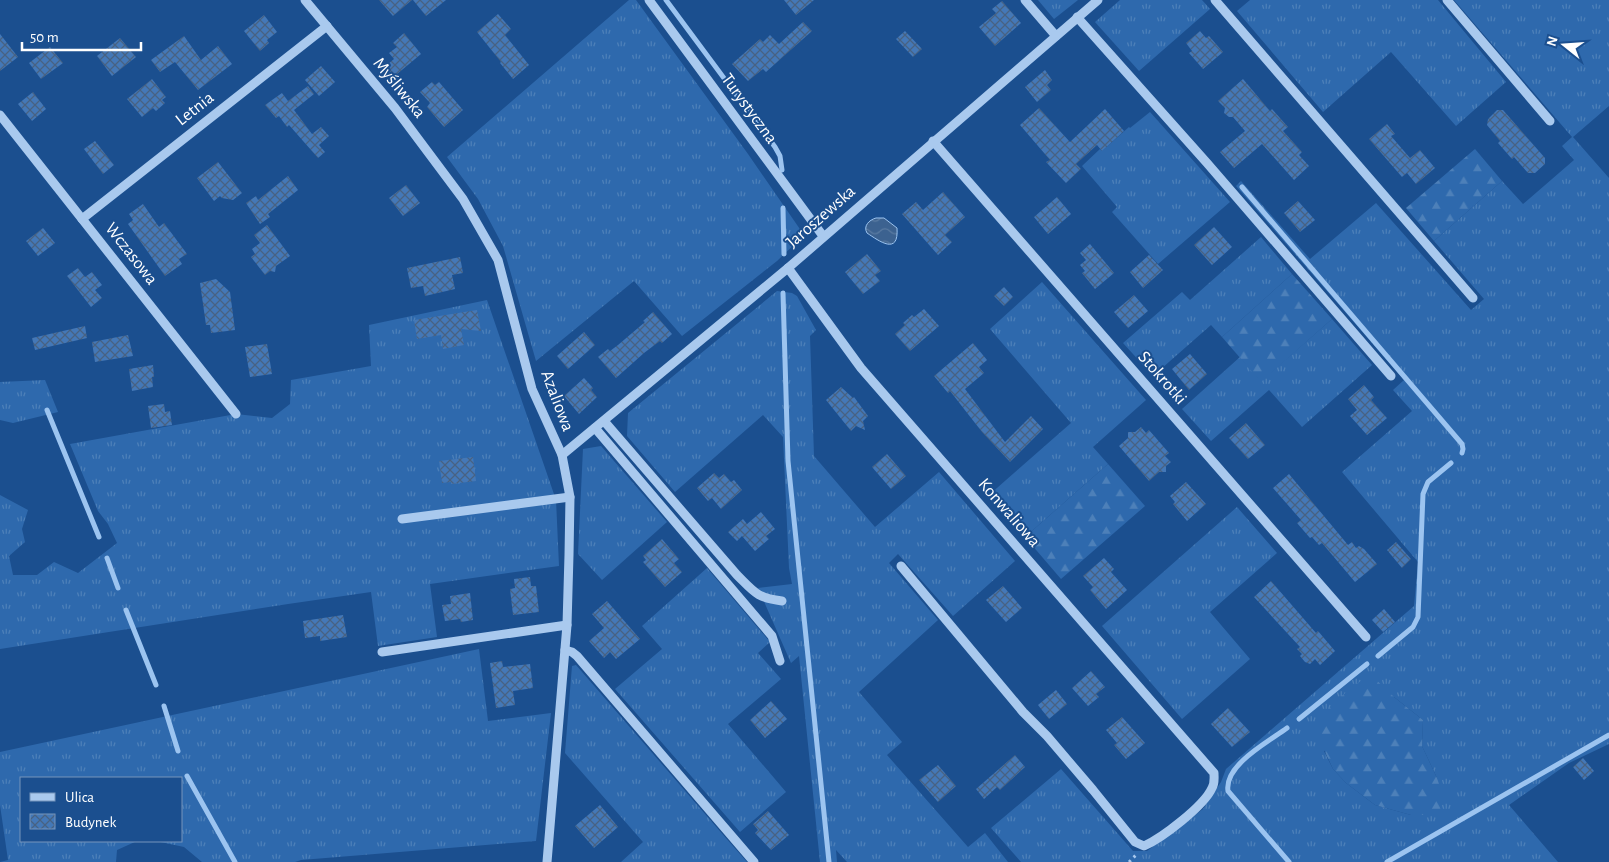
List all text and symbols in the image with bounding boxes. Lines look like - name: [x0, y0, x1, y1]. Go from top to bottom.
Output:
- scale bar: [22, 20, 141, 52]
- north arrow: [1539, 20, 1589, 70]
- text: 50 m: [30, 30, 59, 45]
- text: N: [1544, 35, 1561, 48]
- street label: Myśliwska: [369, 54, 429, 122]
- street label: Turystyczna: [718, 71, 780, 147]
- street label: Letnia: [172, 89, 218, 129]
- street label: Jaroszewska: [783, 182, 859, 252]
- street label: Wczasowa: [101, 220, 161, 288]
- street label: Stokrotki: [1134, 348, 1190, 408]
- street label: Azaliowa: [537, 368, 577, 434]
- street label: Konwaliowa: [974, 475, 1044, 551]
- legend: [20, 777, 182, 842]
- text: Ulica: [65, 790, 94, 805]
- text: Budynek: [65, 815, 117, 830]

